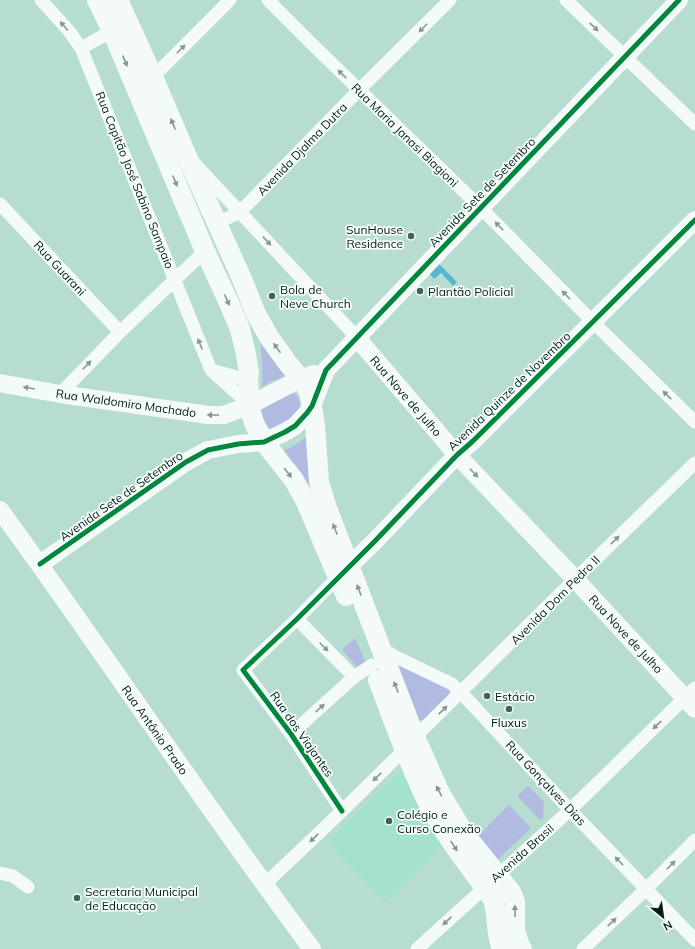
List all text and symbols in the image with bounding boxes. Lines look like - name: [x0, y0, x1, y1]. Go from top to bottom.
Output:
- one-way arrow: [60, 21, 69, 31]
- one-way arrow: [589, 22, 599, 32]
- one-way arrow: [418, 23, 428, 32]
- one-way arrow: [176, 44, 186, 54]
- one-way arrow: [122, 56, 128, 68]
- one-way arrow: [337, 69, 347, 79]
- street label: Rua Maria Janasi Biagioni: [348, 80, 462, 190]
- street label: Rua Capitão José Sabino Sampaio: [93, 89, 178, 271]
- street label: Avenida Djalma Dutra: [254, 100, 350, 198]
- one-way arrow: [170, 118, 176, 130]
- street label: Avenida Sete de Setembro: [426, 134, 539, 250]
- one-way arrow: [173, 175, 179, 187]
- one-way arrow: [494, 221, 504, 231]
- place label: SunHouse Residence: [346, 222, 403, 251]
- marker: SunHouse Residence: [406, 231, 416, 241]
- one-way arrow: [262, 236, 272, 246]
- street label: Rua Guarani: [31, 237, 89, 299]
- place label: Bola de Neve Church: [280, 282, 351, 311]
- place label: Plantão Policial: [428, 284, 513, 299]
- marker: Plantão Policial: [415, 286, 425, 296]
- one-way arrow: [561, 290, 571, 300]
- marker: Bola de Neve Church: [267, 291, 277, 301]
- one-way arrow: [225, 294, 231, 306]
- street label: Avenida Quinze de Novembro: [444, 328, 574, 454]
- one-way arrow: [197, 337, 203, 349]
- one-way arrow: [273, 343, 281, 354]
- street label: Rua Nove de Julho: [367, 353, 445, 439]
- one-way arrow: [82, 361, 91, 370]
- one-way arrow: [23, 385, 35, 391]
- street label: Rua Waldomiro Machado: [55, 386, 197, 420]
- one-way arrow: [662, 390, 672, 400]
- one-way arrow: [206, 412, 219, 418]
- street label: Avenida Sete de Setembro: [57, 448, 186, 544]
- one-way arrow: [284, 467, 292, 478]
- one-way arrow: [469, 468, 479, 478]
- one-way arrow: [332, 523, 338, 535]
- one-way arrow: [611, 536, 620, 545]
- street label: Avenida Dom Pedro II: [507, 552, 603, 648]
- one-way arrow: [355, 584, 361, 596]
- street label: Rua Nove de Julho: [586, 592, 666, 676]
- one-way arrow: [319, 642, 329, 652]
- one-way arrow: [392, 681, 398, 693]
- street label: Rua Antônio Prado: [119, 682, 191, 778]
- street label: Rua dos Viajantes: [267, 688, 337, 780]
- place label: Estácio: [495, 689, 535, 704]
- marker: Estácio: [482, 691, 492, 701]
- one-way arrow: [315, 703, 325, 712]
- marker: Fluxus: [504, 704, 514, 714]
- one-way arrow: [438, 705, 448, 715]
- place label: Fluxus: [491, 715, 527, 730]
- one-way arrow: [652, 720, 662, 730]
- street label: Rua Gonçalves Dias: [503, 737, 589, 829]
- one-way arrow: [372, 772, 382, 782]
- one-way arrow: [436, 786, 442, 797]
- place label: Colégio e Curso Conexão: [397, 807, 481, 836]
- marker: Colégio e Curso Conexão: [384, 816, 394, 826]
- street label: Avenida Brasil: [487, 821, 557, 885]
- one-way arrow: [309, 833, 319, 842]
- one-way arrow: [450, 841, 458, 851]
- one-way arrow: [615, 856, 624, 866]
- one-way arrow: [666, 860, 676, 870]
- place label: Secretaria Municipal de Educação: [85, 884, 198, 913]
- marker: Secretaria Municipal de Educação: [72, 893, 82, 903]
- north arrow: [643, 897, 683, 937]
- one-way arrow: [512, 904, 518, 917]
- one-way arrow: [442, 917, 452, 926]
- one-way arrow: [607, 917, 617, 927]
- text: N: [661, 918, 675, 934]

